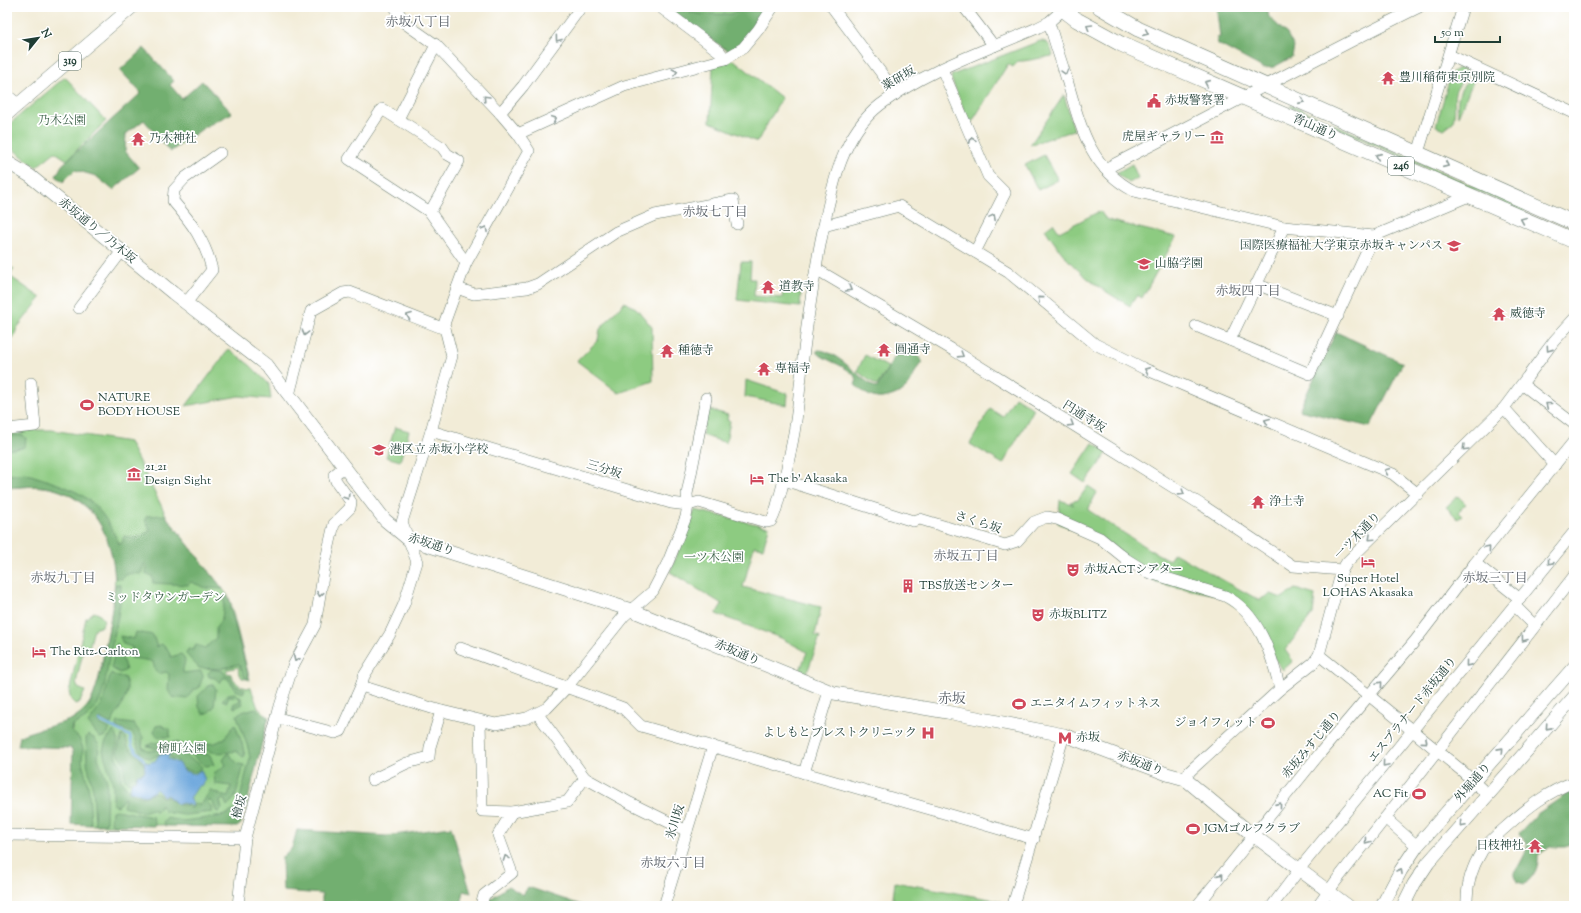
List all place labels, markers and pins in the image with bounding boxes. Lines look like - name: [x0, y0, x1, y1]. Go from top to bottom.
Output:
- place label: 豊川稲荷東京別院: [1399, 69, 1495, 87]
- temple icon: 豊川稲荷東京別院: [1380, 70, 1396, 86]
- place label: 赤坂警察署: [1165, 92, 1225, 110]
- public building icon: 赤坂警察署: [1146, 93, 1162, 109]
- place label: 虎屋ギャラリー: [1122, 128, 1206, 146]
- museum icon: 虎屋ギャラリー: [1209, 129, 1225, 145]
- place label: 乃木神社: [149, 130, 197, 148]
- temple icon: 乃木神社: [130, 131, 146, 147]
- place label: 国際医療福祉大学東京赤坂キャンパス: [1240, 237, 1443, 255]
- school or university icon: 国際医療福祉大学東京赤坂キャンパス: [1446, 238, 1462, 254]
- place label: 山脇学園: [1155, 255, 1203, 273]
- school or university icon: 山脇学園: [1136, 256, 1152, 272]
- place label: 道教寺: [779, 278, 815, 296]
- temple icon: 道教寺: [760, 279, 776, 295]
- place label: 威徳寺: [1510, 305, 1546, 323]
- temple icon: 威徳寺: [1491, 306, 1507, 322]
- place label: 圓通寺: [895, 341, 931, 359]
- place label: 種徳寺: [678, 342, 714, 360]
- temple icon: 圓通寺: [876, 342, 892, 358]
- temple icon: 種徳寺: [659, 343, 675, 359]
- place label: 専福寺: [775, 360, 811, 378]
- temple icon: 専福寺: [756, 361, 772, 377]
- place label: NATURE BODY HOUSE: [98, 389, 181, 421]
- sports icon: NATURE BODY HOUSE: [79, 397, 95, 413]
- place label: 港区立 赤坂小学校: [390, 441, 489, 459]
- school or university icon: 港区立 赤坂小学校: [371, 442, 387, 458]
- place label: 21_21 Design Sight: [145, 458, 211, 490]
- museum icon: 21_21 Design Sight: [126, 466, 142, 482]
- place label: The b' Akasaka: [768, 470, 848, 488]
- hotel icon: The b' Akasaka: [749, 471, 765, 487]
- place label: 浄土寺: [1269, 493, 1305, 511]
- temple icon: 浄土寺: [1250, 494, 1266, 510]
- hotel icon: Super Hotel LOHAS Akasaka: [1360, 554, 1376, 570]
- place label: 赤坂ACTシアター: [1084, 561, 1182, 579]
- theatre icon: 赤坂ACTシアター: [1065, 562, 1081, 578]
- place label: Super Hotel LOHAS Akasaka: [1323, 570, 1414, 602]
- place label: TBS放送センター: [919, 577, 1014, 595]
- building icon: TBS放送センター: [900, 578, 916, 594]
- place label: 赤坂BLITZ: [1049, 606, 1107, 624]
- theatre icon: 赤坂BLITZ: [1030, 607, 1046, 623]
- place label: The Ritz-Carlton: [50, 643, 139, 661]
- hotel icon: The Ritz-Carlton: [31, 644, 47, 660]
- place label: エニタイムフィットネス: [1030, 695, 1161, 713]
- sports icon: エニタイムフィットネス: [1011, 696, 1027, 712]
- place label: ジョイフィット: [1175, 714, 1257, 732]
- sports icon: ジョイフィット: [1260, 715, 1276, 731]
- place label: よしもとブレストクリニック: [763, 724, 917, 742]
- hospital icon: よしもとブレストクリニック: [920, 725, 936, 741]
- place label: 赤坂: [1076, 729, 1100, 747]
- metro station icon: 赤坂: [1057, 730, 1073, 746]
- place label: AC Fit: [1373, 785, 1408, 803]
- sports icon: AC Fit: [1411, 786, 1427, 802]
- place label: JGMゴルフクラブ: [1203, 820, 1300, 838]
- sports icon: JGMゴルフクラブ: [1185, 821, 1201, 837]
- place label: 日枝神社: [1476, 837, 1524, 855]
- temple icon: 日枝神社: [1527, 838, 1543, 854]

